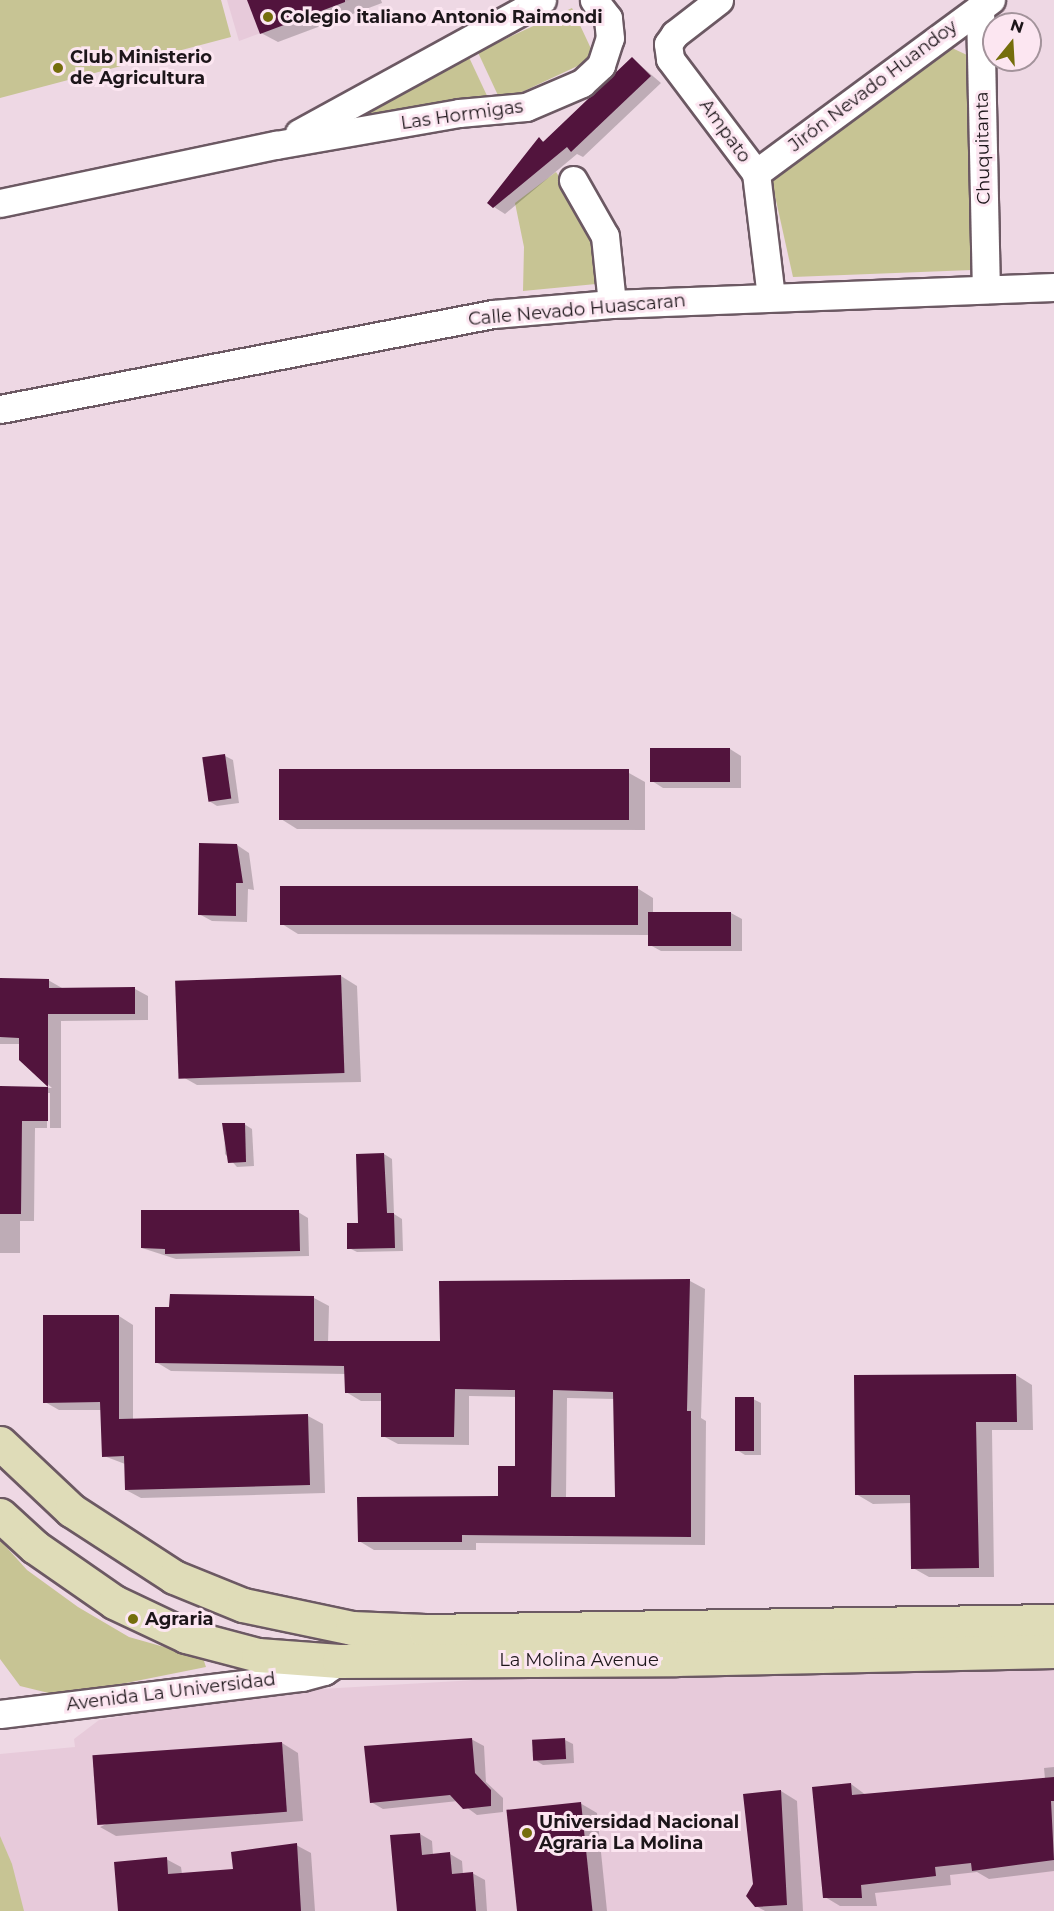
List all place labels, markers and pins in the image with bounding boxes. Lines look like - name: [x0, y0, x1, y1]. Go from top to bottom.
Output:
- place label: Colegio italiano Antonio Raimondi: [280, 6, 603, 28]
- marker: Colegio italiano Antonio Raimondi: [261, 10, 275, 24]
- place label: Club Ministerio de Agricultura: [70, 47, 212, 90]
- marker: Club Ministerio de Agricultura: [51, 61, 65, 75]
- place label: Agraria: [145, 1608, 214, 1630]
- marker: Agraria: [126, 1612, 140, 1626]
- place label: Universidad Nacional Agraria La Molina: [539, 1812, 739, 1854]
- marker: Universidad Nacional Agraria La Molina: [520, 1826, 534, 1840]

